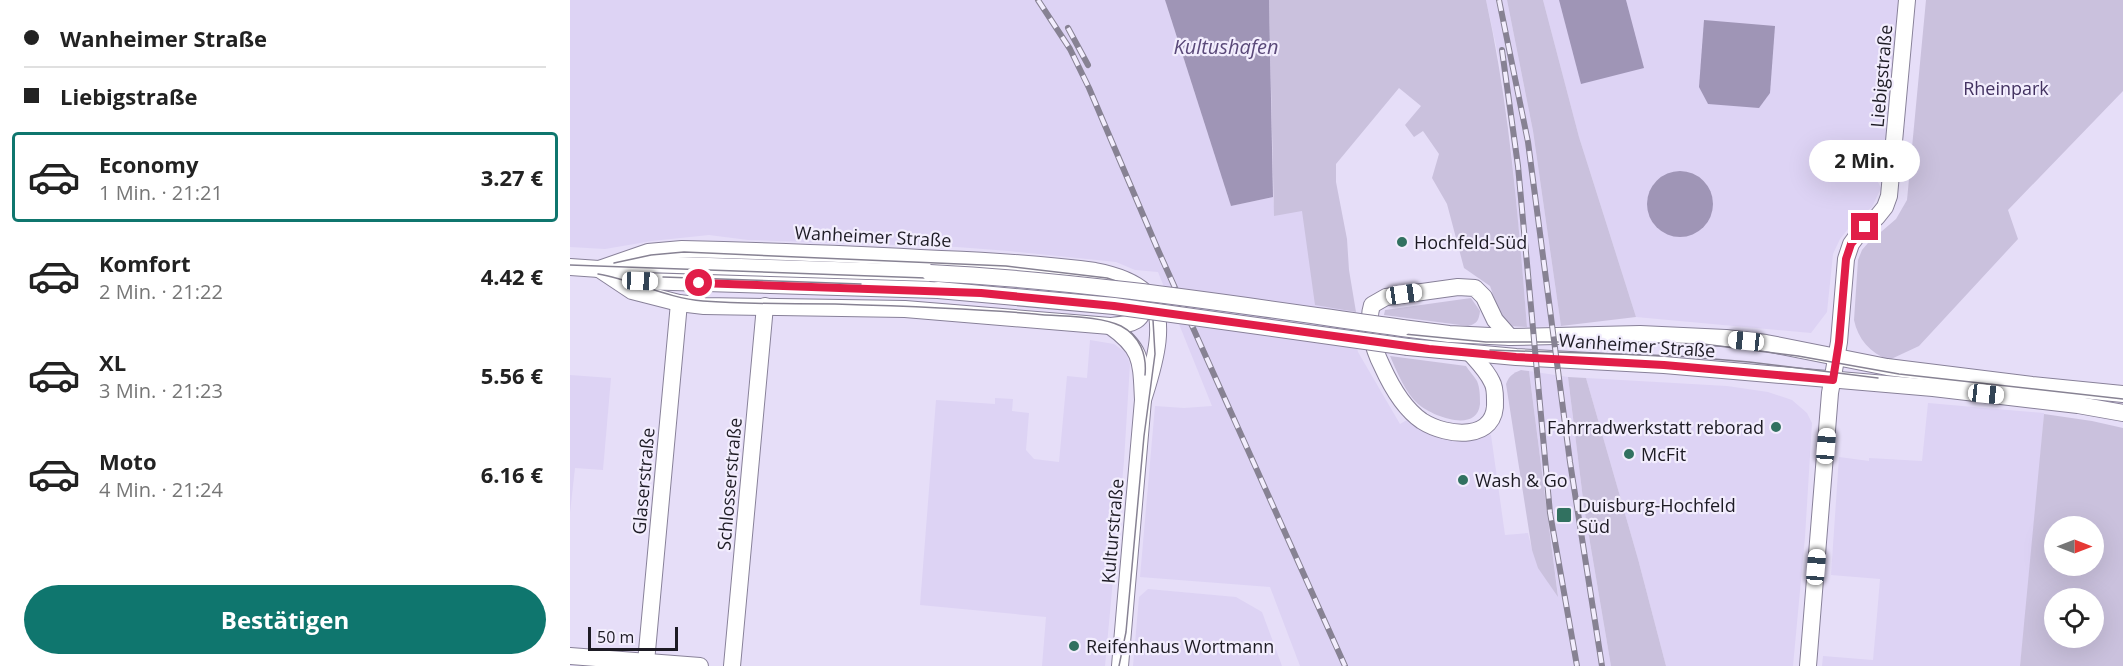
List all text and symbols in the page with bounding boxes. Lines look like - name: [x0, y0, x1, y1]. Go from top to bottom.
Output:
- text: Wanheimer Straße: [60, 23, 267, 53]
- street label: Liebigstraße: [1865, 24, 1897, 128]
- water label: Kultushafen: [1173, 33, 1279, 60]
- park label: Rheinpark: [1963, 76, 2049, 100]
- text: Liebigstraße: [60, 81, 198, 111]
- callout: 2 Min.: [1810, 140, 1920, 182]
- text: 2 Min.: [1834, 147, 1895, 174]
- text: Economy: [99, 149, 198, 179]
- icon: car: [27, 150, 81, 204]
- text: 3.27 €: [481, 162, 543, 192]
- text: 1 Min. · 21:21: [99, 179, 223, 206]
- route end: [1851, 213, 1878, 240]
- street label: Wanheimer Straße: [794, 220, 952, 252]
- place label: Hochfeld-Süd: [1414, 230, 1527, 254]
- marker: Hochfeld-Süd: [1395, 235, 1409, 249]
- text: Komfort: [99, 248, 191, 278]
- icon: car: [27, 249, 81, 303]
- text: 4.42 €: [481, 261, 543, 291]
- route start: [685, 269, 712, 296]
- car: [622, 271, 658, 291]
- text: 2 Min. · 21:22: [99, 278, 223, 305]
- car: [1385, 283, 1423, 305]
- street label: Wanheimer Straße: [1558, 328, 1716, 362]
- car: [1727, 330, 1765, 352]
- text: XL: [99, 347, 126, 377]
- icon: car: [27, 348, 81, 402]
- text: 5.56 €: [481, 360, 543, 390]
- text: 3 Min. · 21:23: [99, 377, 223, 404]
- car: [1967, 383, 2005, 405]
- place label: Fahrradwerkstatt reborad: [1547, 415, 1764, 439]
- street label: Schlosserstraße: [711, 417, 747, 551]
- marker: Fahrradwerkstatt reborad: [1769, 420, 1783, 434]
- street label: Glaserstraße: [626, 426, 660, 536]
- car: [1815, 427, 1837, 465]
- place label: McFit: [1641, 442, 1686, 466]
- text: Moto: [99, 446, 157, 476]
- icon: car: [27, 447, 81, 501]
- marker: McFit: [1622, 447, 1636, 461]
- text: 6.16 €: [481, 459, 543, 489]
- place label: Wash & Go: [1475, 468, 1568, 492]
- marker: Wash & Go: [1456, 473, 1470, 487]
- text: 4 Min. · 21:24: [99, 476, 223, 503]
- street label: Kulturstraße: [1095, 478, 1129, 584]
- place label: Duisburg-Hochfeld Süd: [1578, 493, 1736, 538]
- marker: Duisburg-Hochfeld Süd: [1555, 506, 1573, 524]
- north arrow: [2044, 516, 2104, 576]
- map controls: [2044, 516, 2104, 648]
- car: [1805, 548, 1827, 586]
- button: Bestätigen: [24, 585, 546, 654]
- button: locate: [2044, 588, 2104, 648]
- scale bar: [588, 624, 678, 652]
- text: 50 m: [597, 626, 634, 648]
- place label: Reifenhaus Wortmann: [1086, 634, 1274, 658]
- marker: Reifenhaus Wortmann: [1067, 639, 1081, 653]

